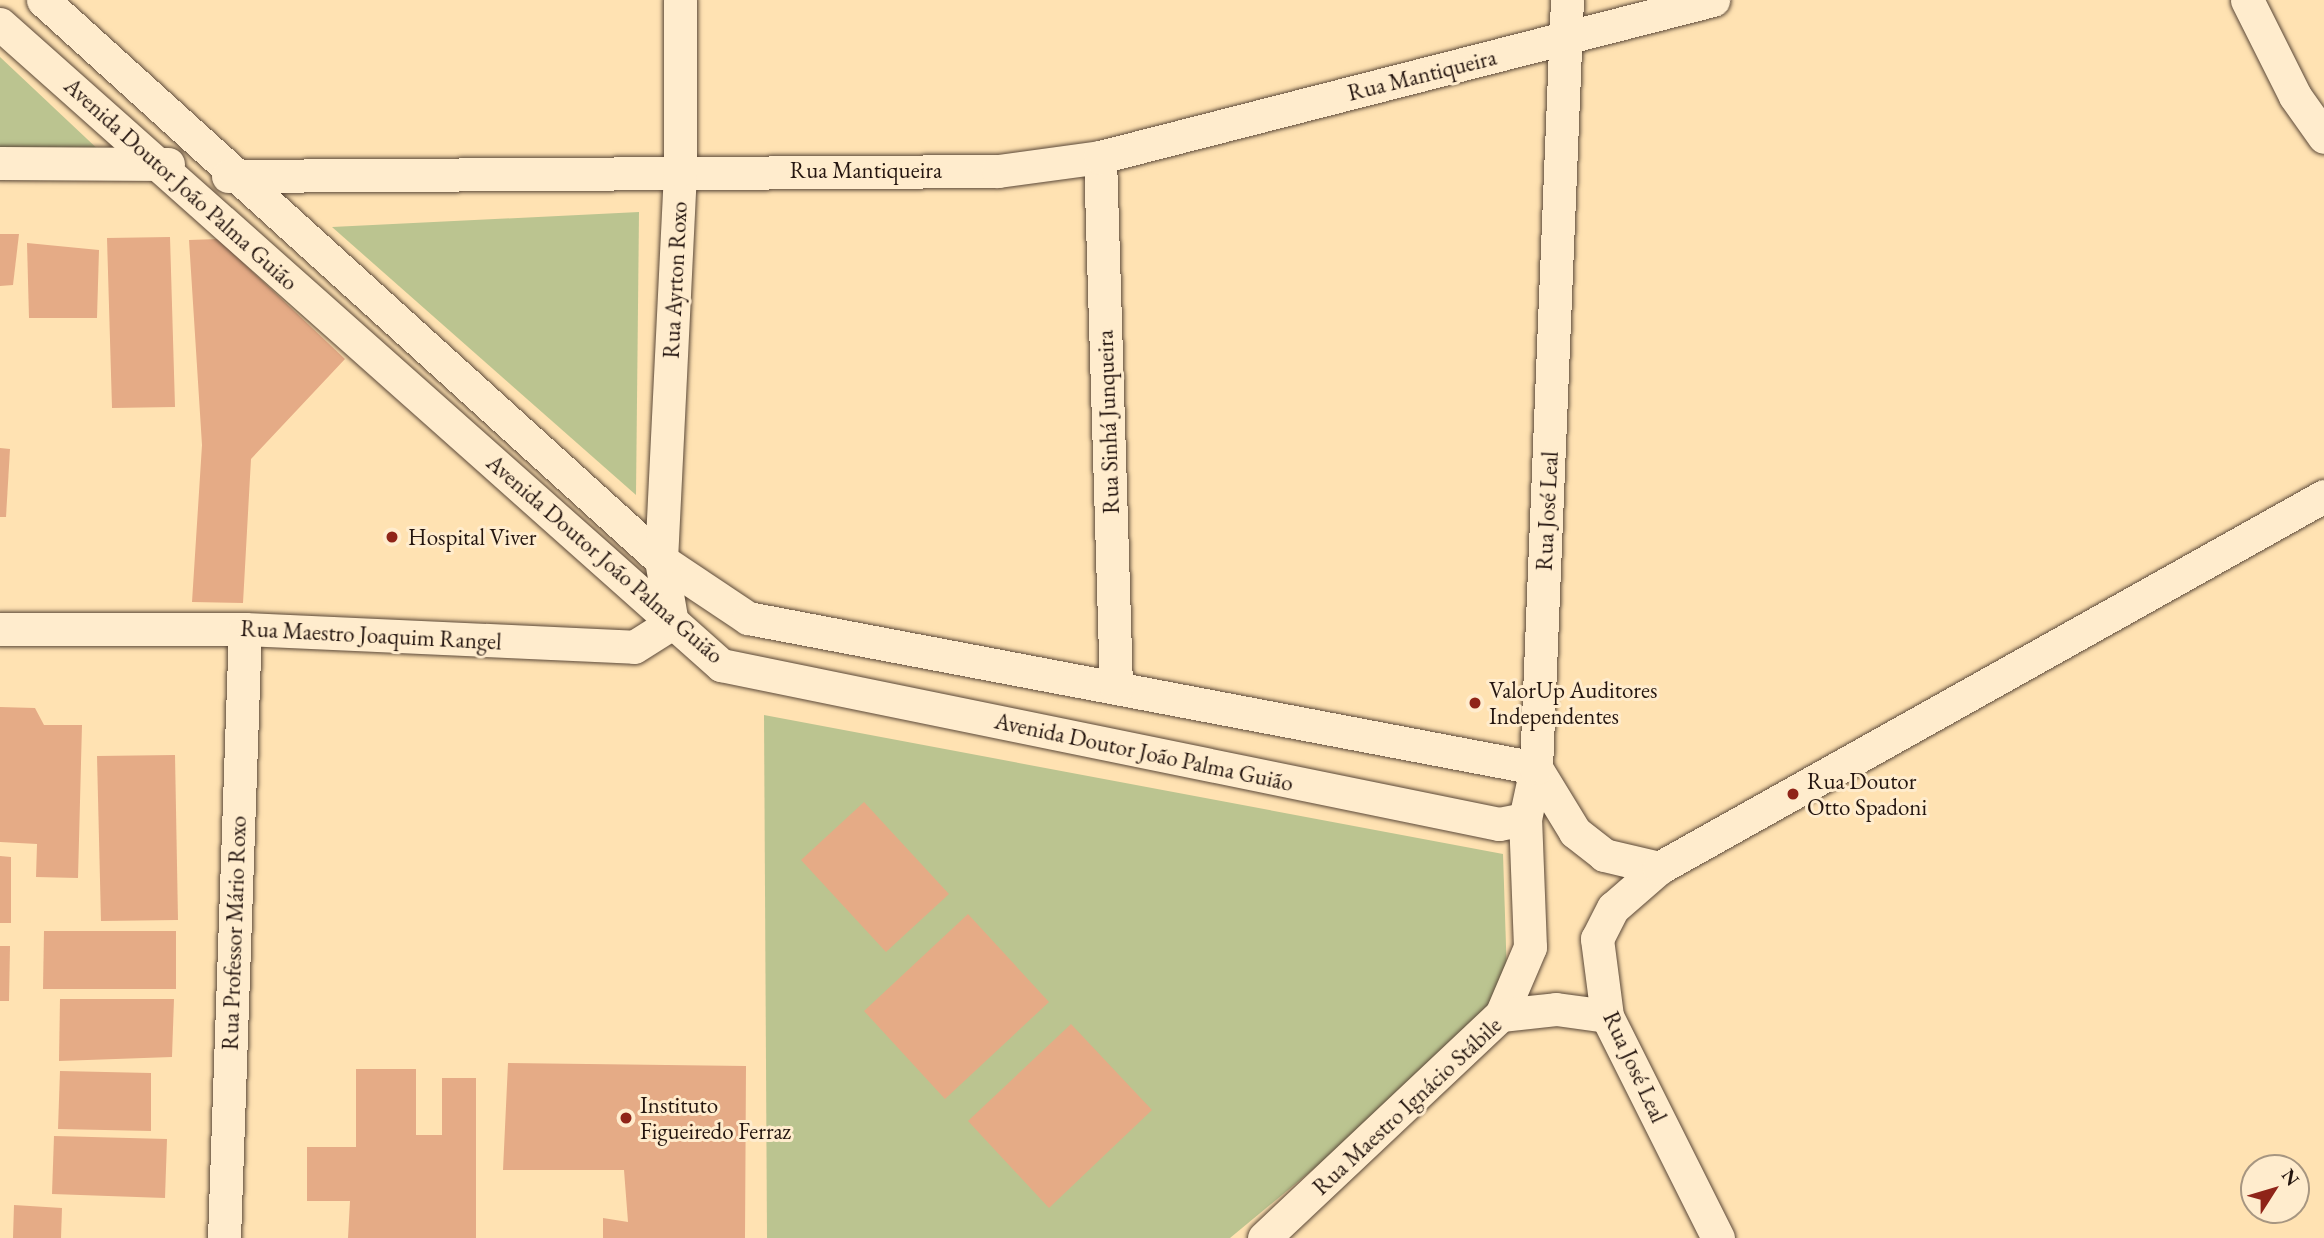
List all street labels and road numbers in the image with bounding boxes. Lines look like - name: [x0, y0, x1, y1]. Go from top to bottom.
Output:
- street label: Rua Mantiqueira: [1345, 43, 1499, 107]
- street label: Avenida Doutor João Palma Guião: [59, 72, 303, 296]
- street label: Rua Mantiqueira: [790, 156, 942, 184]
- street label: Rua Ayrton Roxo: [657, 201, 693, 359]
- street label: Rua Sinhá Junqueira: [1091, 330, 1125, 514]
- street label: Avenida Doutor João Palma Guião: [481, 449, 729, 669]
- street label: Rua José Leal: [1530, 451, 1564, 571]
- street label: Rua Maestro Joaquim Rangel: [240, 614, 502, 656]
- street label: Avenida Doutor João Palma Guião: [992, 707, 1296, 797]
- street label: Rua Professor Mário Roxo: [216, 815, 252, 1051]
- street label: Rua José Leal: [1597, 1007, 1673, 1127]
- street label: Rua Maestro Ignácio Stábile: [1307, 1011, 1507, 1201]

